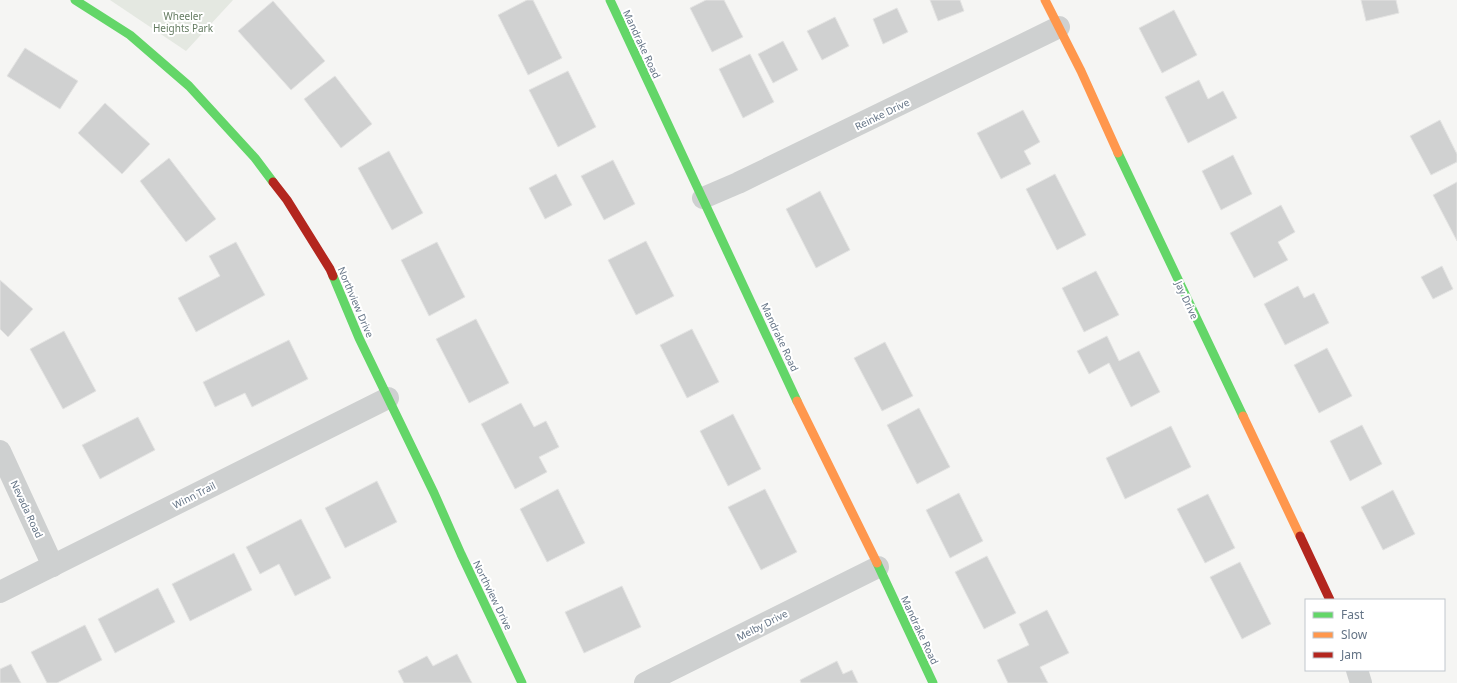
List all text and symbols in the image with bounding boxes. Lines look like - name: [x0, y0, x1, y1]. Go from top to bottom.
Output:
- street label: Mandrake Road: [620, 7, 664, 81]
- park label: Wheeler Heights Park: [153, 9, 214, 35]
- street label: Reinke Drive: [852, 95, 912, 133]
- street label: Northview Drive: [335, 264, 377, 340]
- street label: Jay Drive: [1172, 278, 1202, 322]
- street label: Mandrake Road: [758, 300, 802, 374]
- street label: Nevada Road: [8, 478, 46, 540]
- street label: Winn Trail: [170, 478, 218, 512]
- street label: Northview Drive: [470, 558, 516, 632]
- street label: Mandrake Road: [898, 593, 942, 667]
- legend: [1305, 599, 1445, 671]
- street label: Melby Drive: [734, 606, 790, 644]
- text: Fast: [1341, 606, 1365, 623]
- text: Slow: [1341, 626, 1368, 643]
- text: Jam: [1340, 646, 1362, 663]

